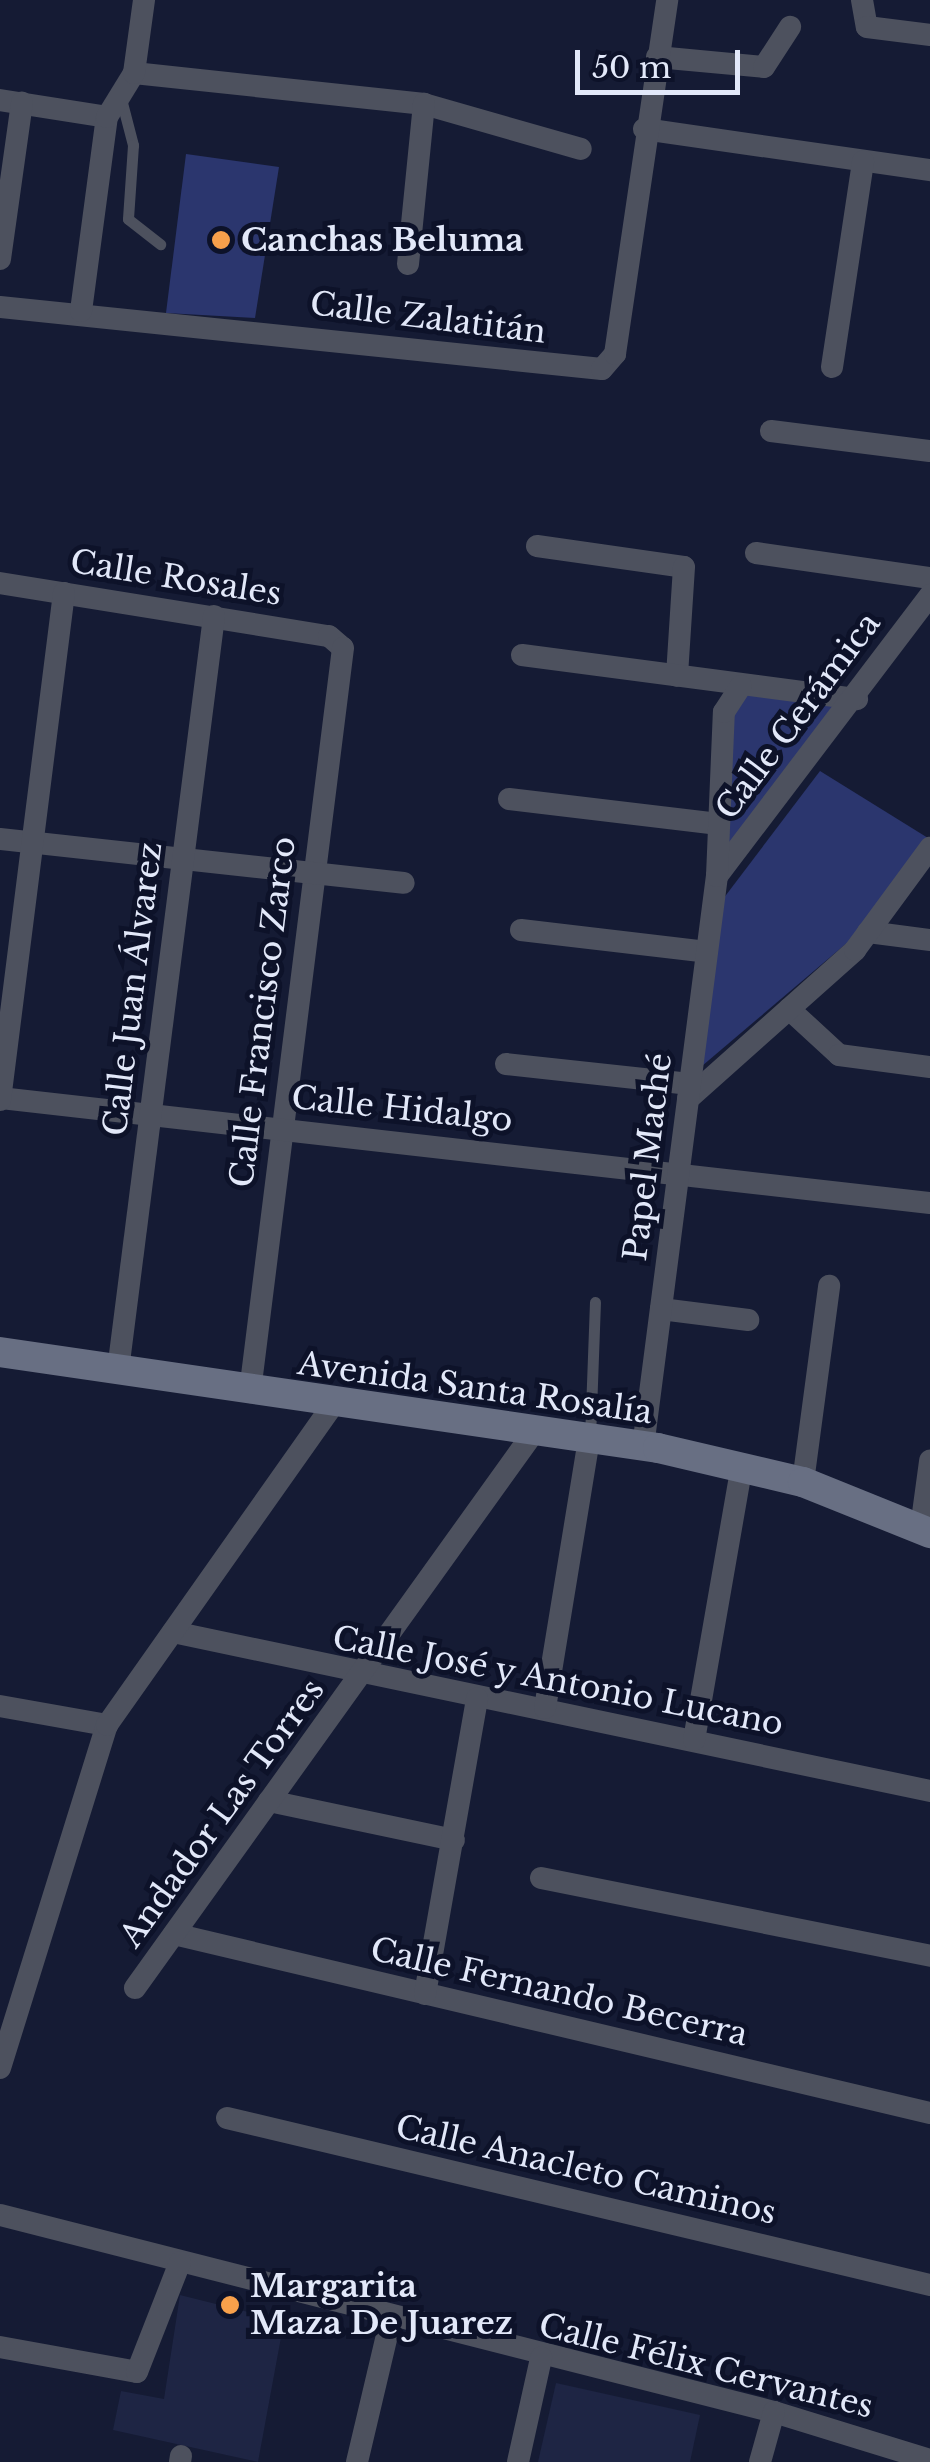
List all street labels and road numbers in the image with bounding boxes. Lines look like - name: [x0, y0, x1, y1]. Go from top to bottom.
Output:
- street label: Calle Zalatitán: [308, 284, 548, 352]
- street label: Calle Rosales: [68, 542, 284, 614]
- street label: Calle Cerámica: [708, 605, 888, 827]
- street label: Calle Francisco Zarco: [222, 834, 304, 1190]
- street label: Calle Juan Álvarez: [96, 839, 170, 1139]
- street label: Papel Maché: [616, 1051, 680, 1263]
- street label: Calle Hidalgo: [290, 1078, 514, 1140]
- street label: Avenida Santa Rosalía: [295, 1344, 655, 1432]
- street label: Calle José y Antonio Lucano: [328, 1618, 788, 1744]
- street label: Andador Las Torres: [111, 1671, 333, 1955]
- street label: Calle Fernando Becerra: [367, 1930, 751, 2054]
- street label: Calle Anacleto Caminos: [391, 2107, 781, 2233]
- street label: Calle Félix Cervantes: [535, 2306, 877, 2426]

